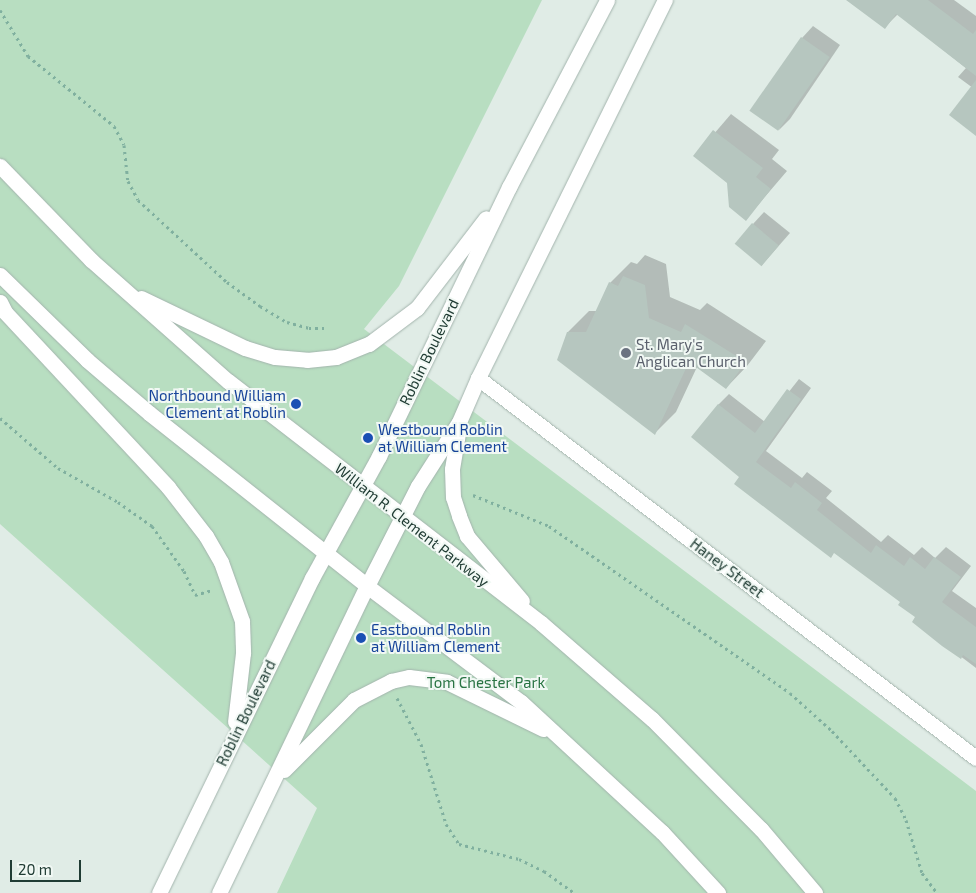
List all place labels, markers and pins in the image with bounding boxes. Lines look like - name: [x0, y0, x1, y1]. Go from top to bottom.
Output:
- place label: St. Mary's Anglican Church: [636, 335, 746, 370]
- marker: St. Mary's Anglican Church: [620, 347, 632, 359]
- place label: Northbound William Clement at Roblin: [148, 386, 286, 421]
- marker: Northbound William Clement at Roblin: [290, 398, 302, 410]
- place label: Westbound Roblin at William Clement: [378, 420, 507, 455]
- marker: Westbound Roblin at William Clement: [362, 432, 374, 444]
- place label: Eastbound Roblin at William Clement: [371, 620, 500, 655]
- marker: Eastbound Roblin at William Clement: [355, 632, 367, 644]

